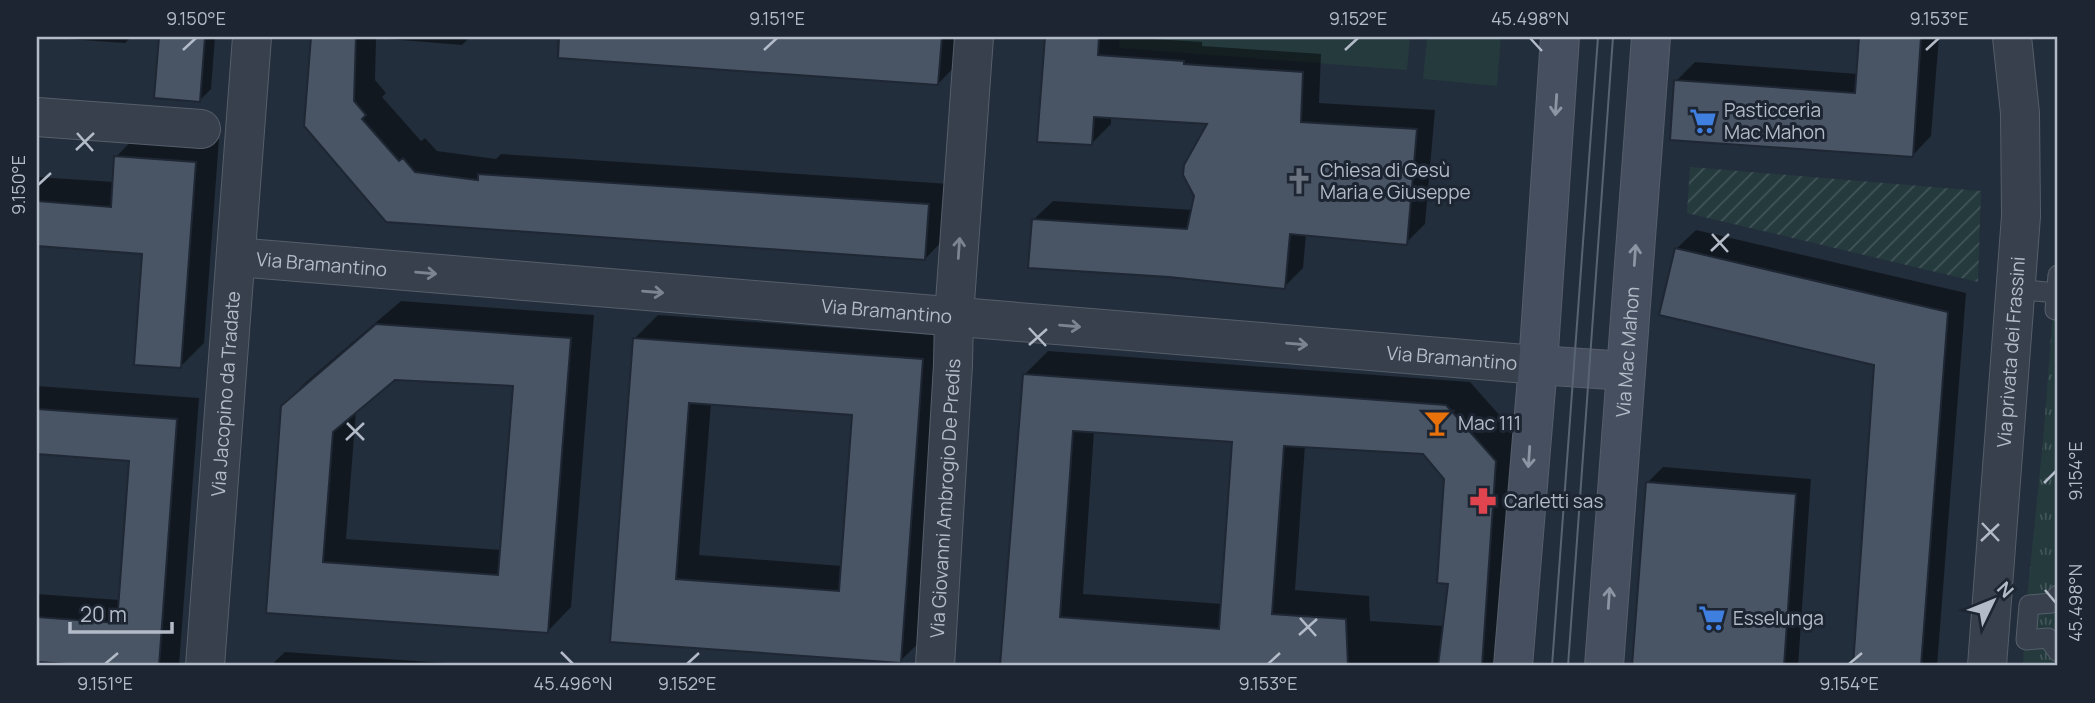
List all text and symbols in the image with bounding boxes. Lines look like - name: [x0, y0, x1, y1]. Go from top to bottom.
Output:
- text: 9.150°E: [166, 6, 226, 30]
- text: 9.151°E: [749, 6, 805, 30]
- text: 9.152°E: [1329, 6, 1387, 30]
- text: 45.498°N: [1491, 6, 1569, 30]
- text: 9.153°E: [1910, 6, 1968, 30]
- one-way arrow: [1549, 93, 1562, 116]
- place label: Pasticceria Mac Mahon: [1724, 97, 1825, 145]
- supermarket icon: Pasticceria Mac Mahon: [1688, 106, 1718, 136]
- text: 9.150°E: [6, 155, 30, 215]
- place label: Chiesa di Gesù Maria e Giuseppe: [1320, 157, 1471, 205]
- church icon: Chiesa di Gesù Maria e Giuseppe: [1284, 166, 1314, 196]
- one-way arrow: [953, 237, 966, 260]
- one-way arrow: [1629, 244, 1642, 266]
- street label: Via Bramantino: [255, 246, 388, 282]
- street label: Via privata dei Frassini: [1991, 255, 2031, 448]
- one-way arrow: [414, 267, 437, 280]
- street label: Via Mac Mahon: [1610, 285, 1645, 418]
- one-way arrow: [641, 286, 664, 299]
- street label: Via Jacopino da Tradate: [205, 290, 246, 497]
- street label: Via Bramantino: [820, 293, 953, 329]
- one-way arrow: [1059, 320, 1081, 333]
- one-way arrow: [1285, 338, 1308, 351]
- street label: Via Bramantino: [1385, 339, 1518, 376]
- street label: Via Giovanni Ambrogio De Predis: [924, 358, 966, 639]
- bar icon: Mac 111: [1422, 408, 1452, 438]
- place label: Mac 111: [1458, 410, 1521, 436]
- text: 9.154°E: [2063, 441, 2087, 501]
- one-way arrow: [1522, 445, 1535, 468]
- pharmacy icon: Carletti sas: [1468, 486, 1498, 516]
- place label: Carletti sas: [1504, 488, 1603, 514]
- text: 45.498°N: [2063, 564, 2087, 642]
- north arrow: [1958, 566, 2028, 636]
- text: N: [1991, 576, 2020, 603]
- one-way arrow: [1603, 587, 1616, 610]
- scale bar: [70, 591, 172, 635]
- text: 20 m: [80, 600, 127, 628]
- supermarket icon: Esselunga: [1697, 603, 1727, 633]
- place label: Esselunga: [1733, 605, 1824, 631]
- text: 9.151°E: [77, 671, 133, 695]
- text: 45.496°N: [534, 671, 612, 695]
- text: 9.152°E: [658, 671, 716, 695]
- text: 9.153°E: [1239, 671, 1297, 695]
- text: 9.154°E: [1819, 671, 1879, 695]

